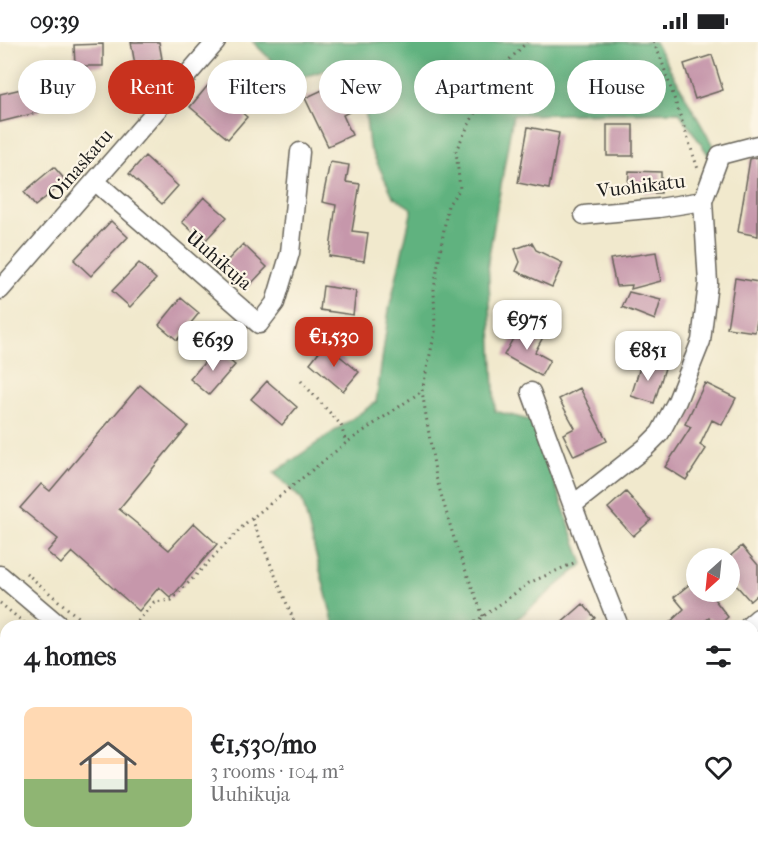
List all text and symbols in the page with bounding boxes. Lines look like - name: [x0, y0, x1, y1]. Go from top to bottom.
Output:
- text: 09:39: [30, 8, 80, 34]
- chip: Buy: [18, 60, 96, 114]
- chip: Rent: [108, 60, 195, 114]
- chip: Filters: [207, 60, 307, 114]
- chip: New: [319, 60, 402, 114]
- chip: Apartment: [414, 60, 555, 114]
- chip: House: [567, 60, 666, 114]
- street label: Oinaskatu: [42, 124, 118, 206]
- street label: Vuohikatu: [594, 169, 687, 203]
- street label: Uuhikuja: [181, 225, 257, 295]
- pin: €975: [491, 300, 563, 351]
- text: €975: [507, 308, 547, 331]
- pin: €1,530: [285, 317, 383, 368]
- pin: €639: [177, 321, 249, 372]
- text: €1,530: [309, 325, 359, 348]
- text: €639: [192, 329, 234, 352]
- pin: €851: [612, 331, 684, 382]
- text: €851: [629, 339, 667, 362]
- north arrow: [686, 548, 740, 602]
- map controls: [686, 548, 740, 602]
- icon: filters: [702, 640, 735, 673]
- text: 4 homes: [24, 641, 116, 672]
- text: €1,530/mo: [210, 729, 316, 760]
- icon: home: [72, 731, 144, 803]
- icon: heart: [702, 751, 735, 784]
- text: 3 rooms · 104 m²: [210, 760, 344, 783]
- text: Uuhikuja: [210, 783, 290, 806]

